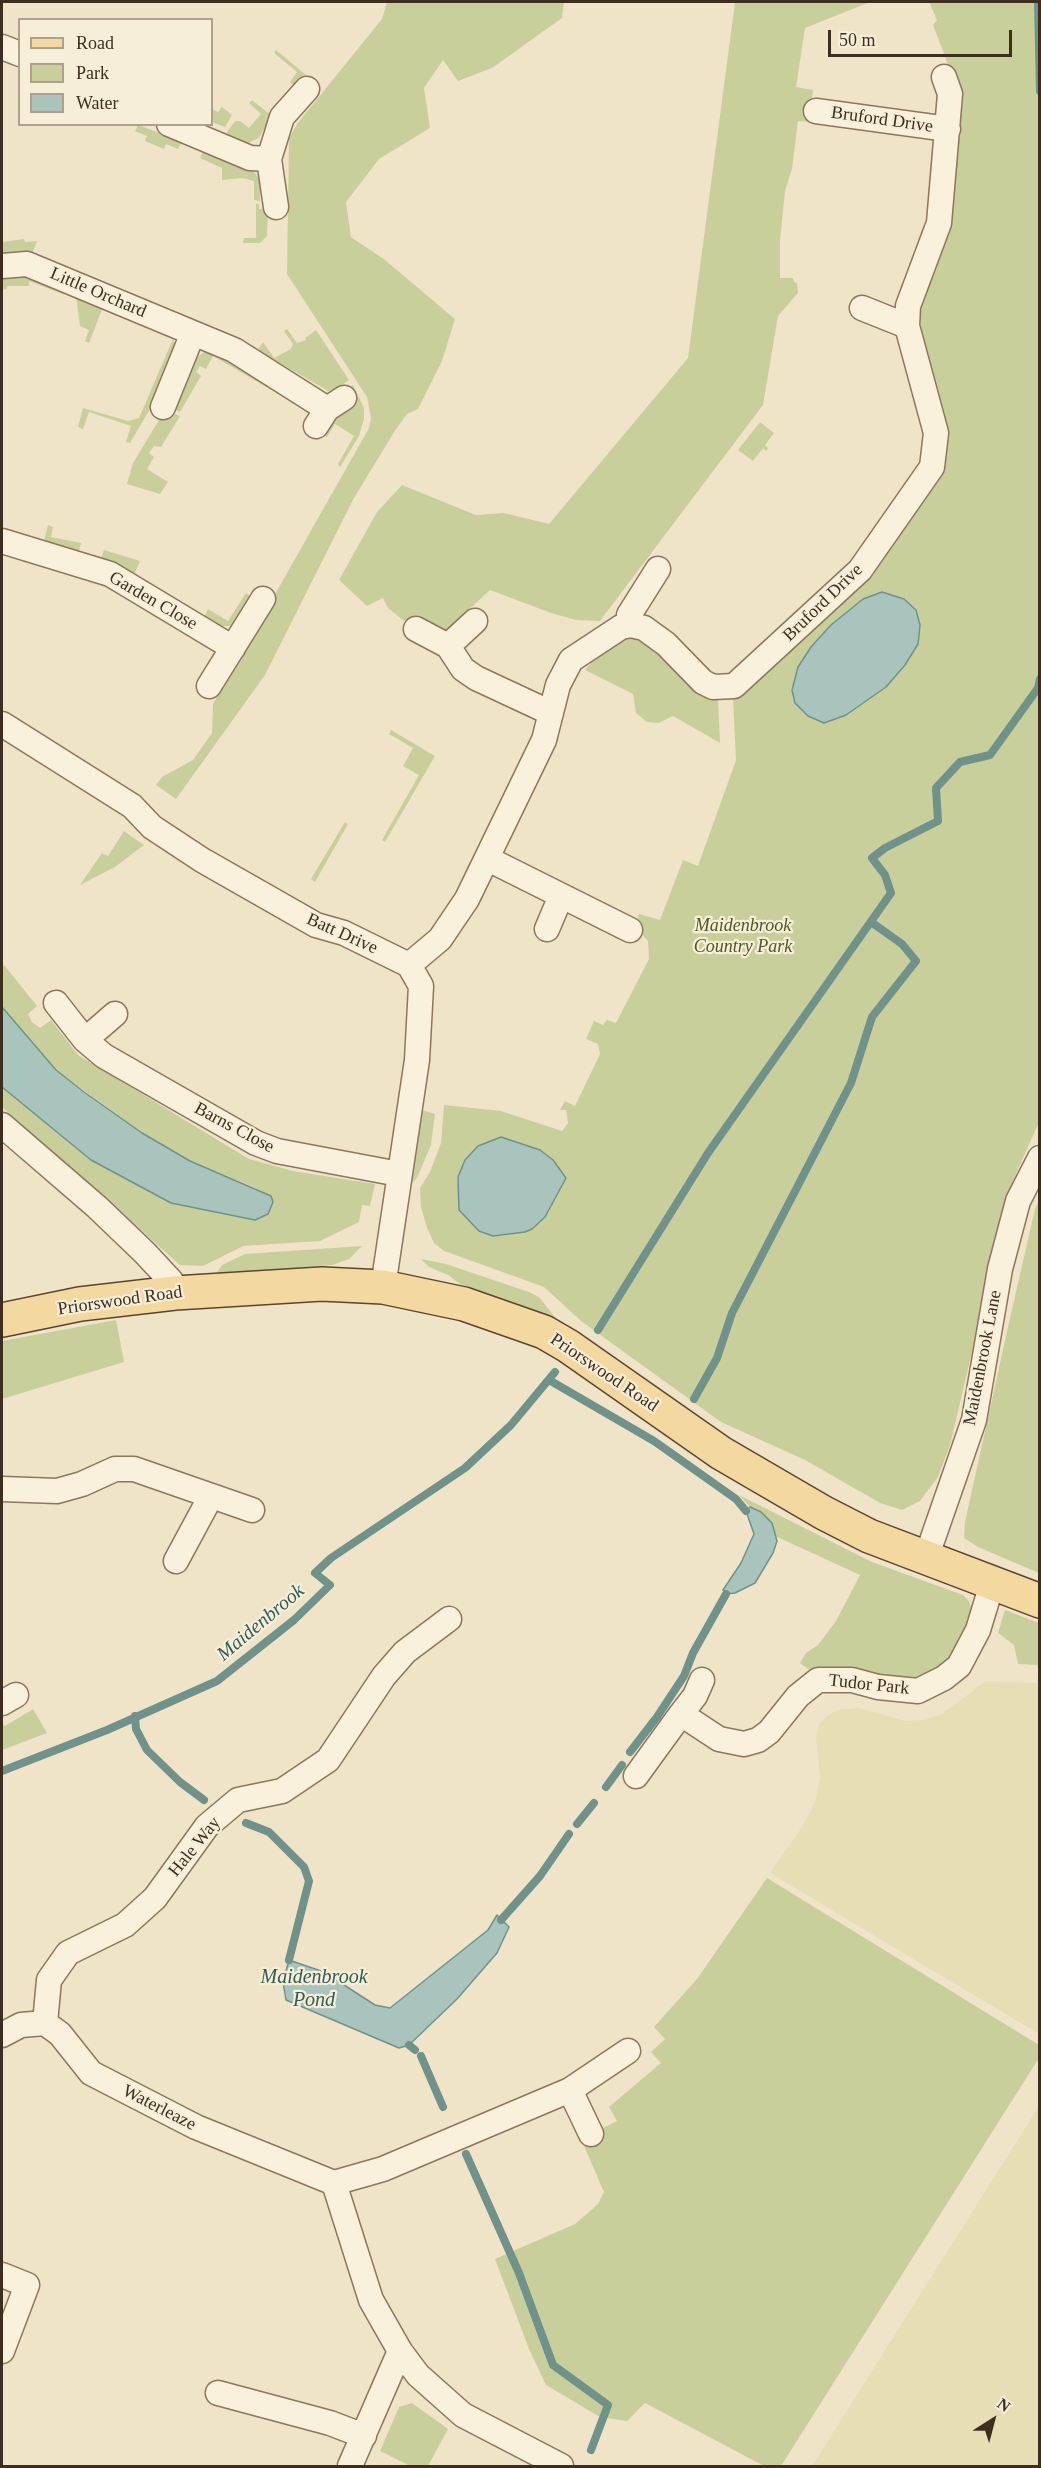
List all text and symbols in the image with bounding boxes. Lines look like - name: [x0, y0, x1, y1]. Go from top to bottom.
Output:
- legend: [18, 18, 213, 126]
- scale bar: [831, 18, 1016, 56]
- text: 50 m: [839, 30, 876, 50]
- text: Road: [76, 33, 114, 53]
- text: Park: [76, 63, 109, 83]
- text: Water: [76, 93, 119, 113]
- street label: Bruford Drive: [830, 102, 934, 138]
- street label: Little Orchard: [47, 263, 149, 323]
- street label: Bruford Drive: [779, 560, 867, 646]
- street label: Garden Close: [105, 567, 201, 635]
- street label: Batt Drive: [303, 909, 381, 959]
- park label: Maidenbrook Country Park: [694, 915, 792, 958]
- street label: Barns Close: [190, 1098, 278, 1158]
- street label: Priorswood Road: [56, 1282, 184, 1320]
- street label: Maidenbrook Lane: [959, 1288, 1007, 1428]
- street label: Priorswood Road: [546, 1329, 662, 1417]
- water label: Maidenbrook: [212, 1579, 310, 1667]
- street label: Tudor Park: [828, 1670, 910, 1700]
- street label: Hale Way: [164, 1813, 226, 1881]
- water label: Maidenbrook Pond: [260, 1966, 368, 2013]
- street label: Waterleaze: [119, 2080, 199, 2136]
- north arrow: [963, 2390, 1023, 2450]
- text: N: [994, 2395, 1014, 2415]

